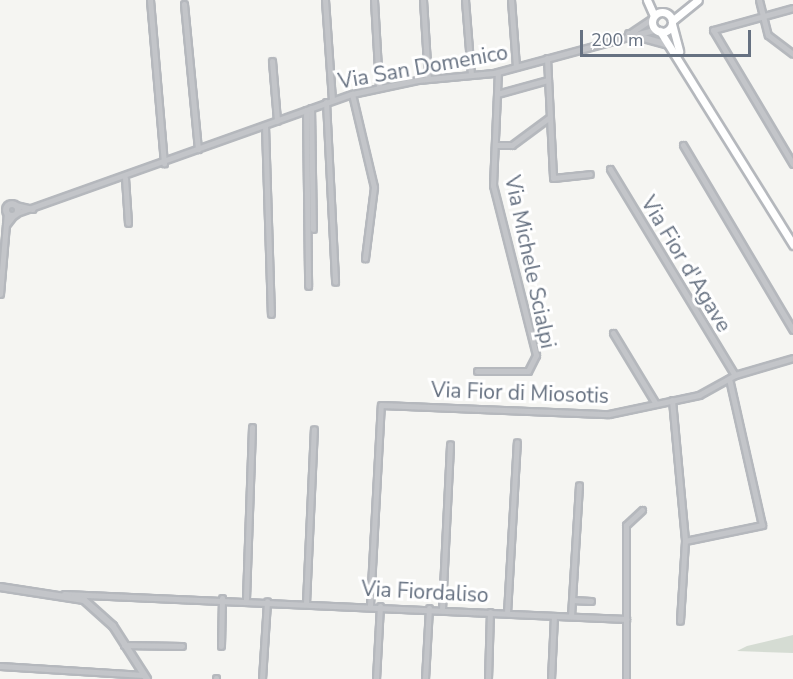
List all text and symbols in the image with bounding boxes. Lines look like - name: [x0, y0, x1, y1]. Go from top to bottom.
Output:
- scale bar: [583, 18, 754, 56]
- text: 200 m: [591, 28, 643, 52]
- street label: Via San Domenico: [336, 40, 510, 94]
- street label: Via Michele Scialpi: [499, 173, 561, 351]
- street label: Via Fior d'Agave: [636, 191, 736, 337]
- street label: Via Fior di Miosotis: [431, 377, 609, 409]
- street label: Via Fiordaliso: [361, 576, 489, 608]

